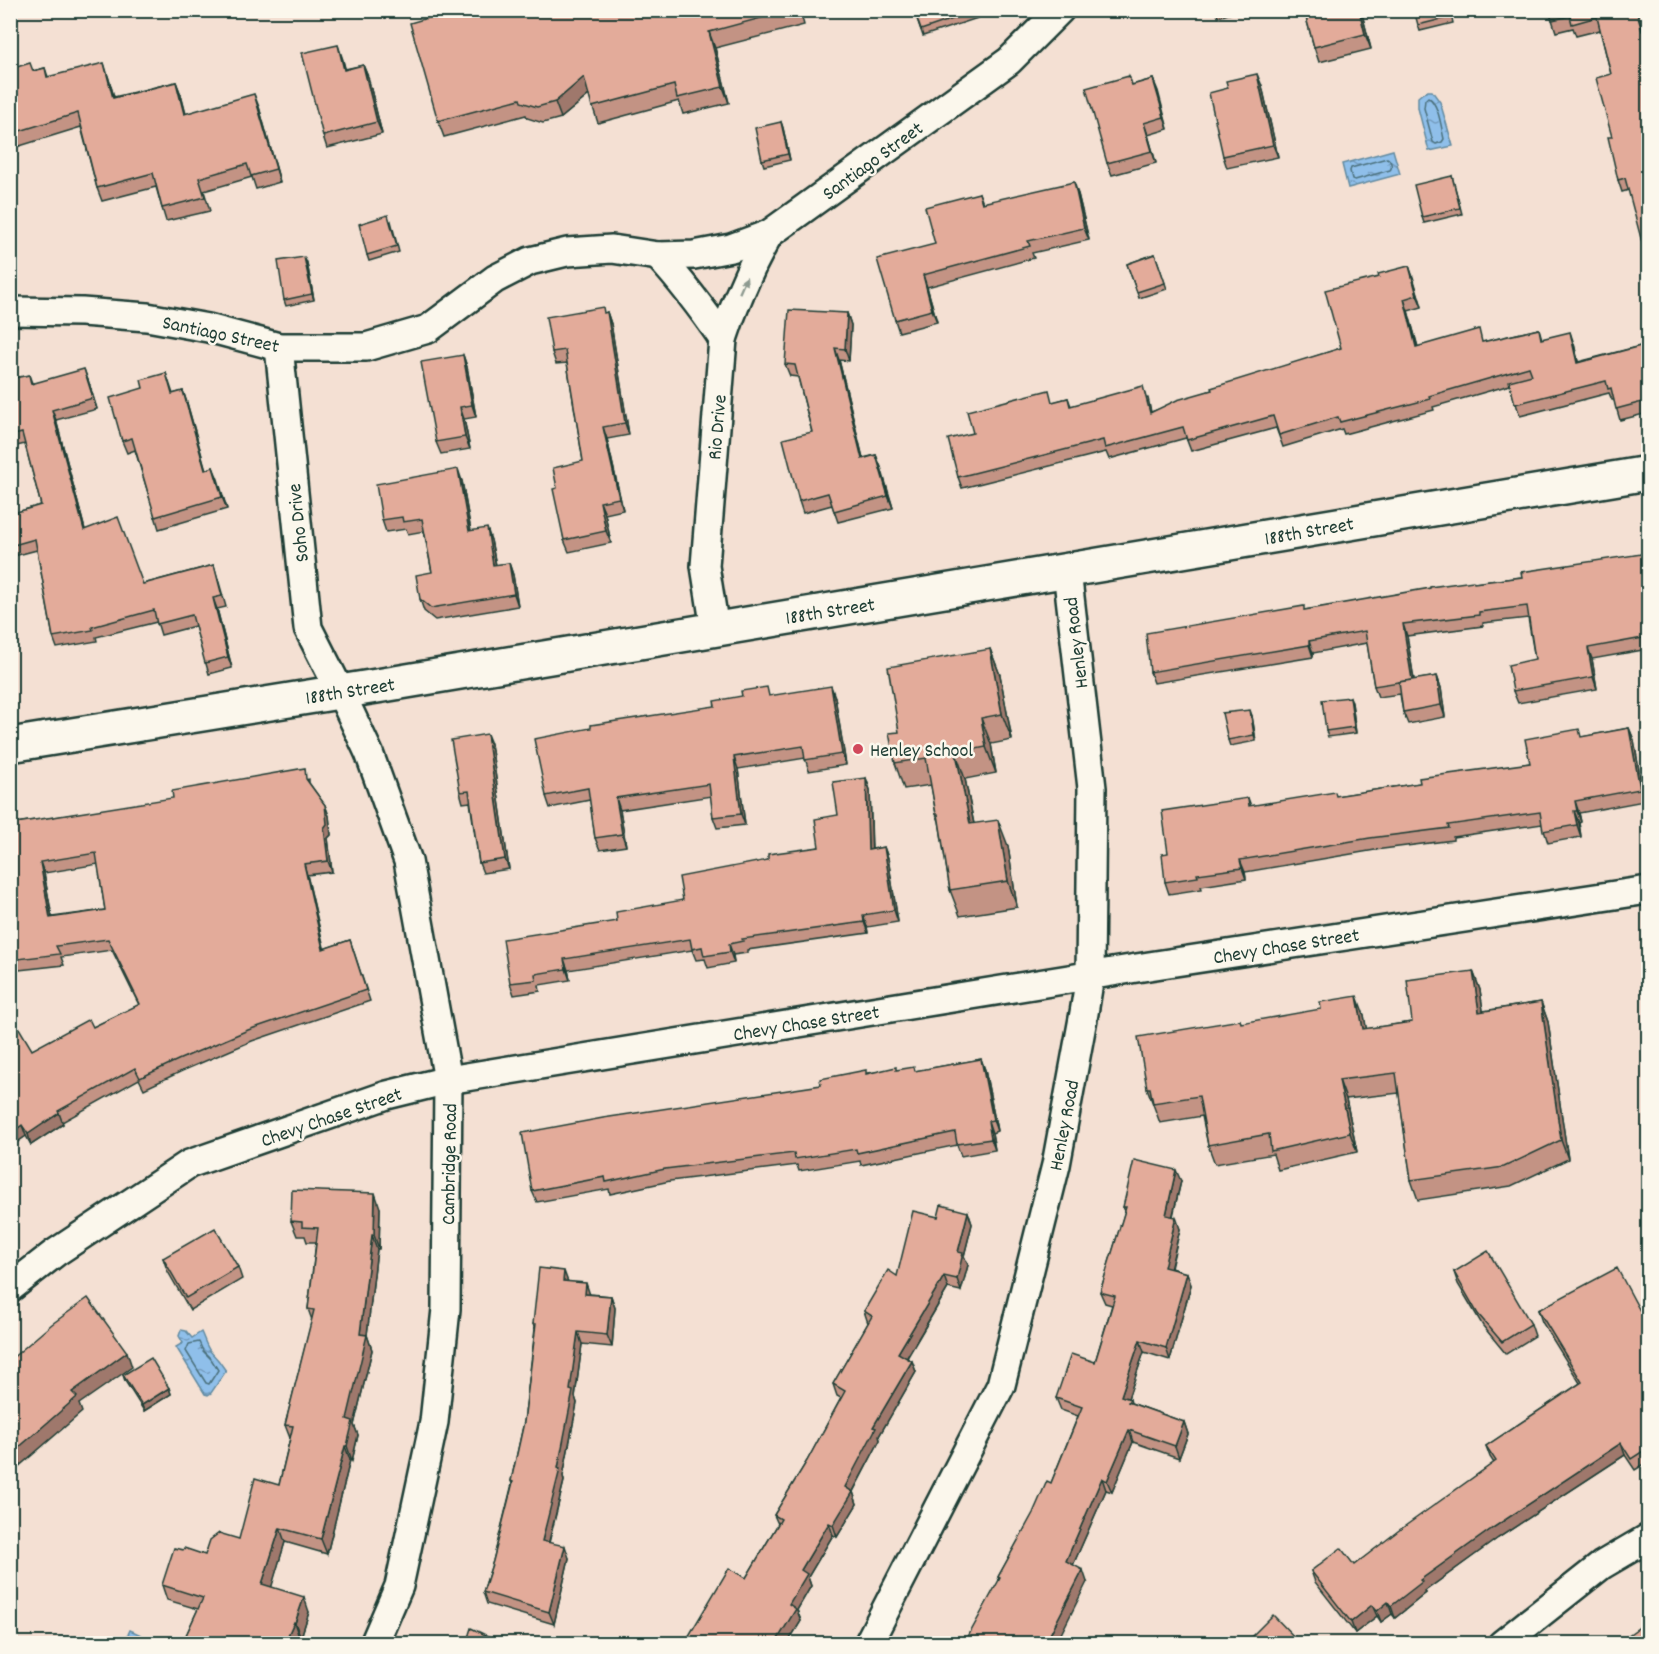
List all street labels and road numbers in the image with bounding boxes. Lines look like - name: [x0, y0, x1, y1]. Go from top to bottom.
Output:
- street label: Santiago Street: [818, 116, 930, 209]
- street label: Santiago Street: [159, 310, 281, 362]
- street label: Rio Drive: [702, 393, 736, 461]
- street label: Soho Drive: [282, 482, 318, 563]
- street label: 188th Street: [1263, 511, 1356, 555]
- street label: 188th Street: [784, 592, 877, 634]
- street label: Henley Road: [1058, 595, 1097, 690]
- street label: 188th Street: [304, 672, 397, 714]
- street label: Chevy Chase Street: [1211, 923, 1362, 973]
- street label: Chevy Chase Street: [731, 1000, 882, 1050]
- street label: Henley Road: [1043, 1078, 1088, 1173]
- street label: Chevy Chase Street: [258, 1082, 406, 1156]
- street label: Cambridge Road: [436, 1103, 466, 1225]

